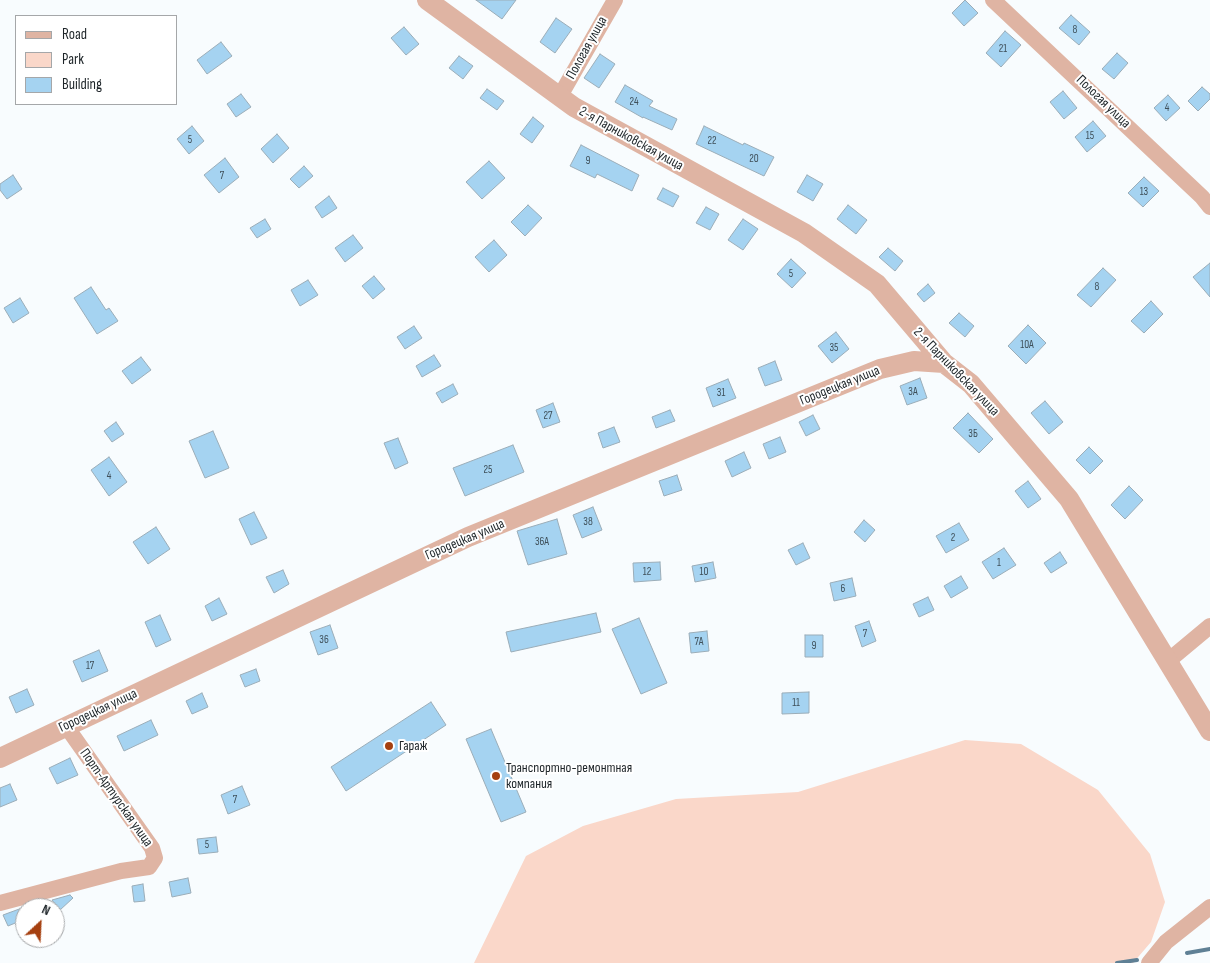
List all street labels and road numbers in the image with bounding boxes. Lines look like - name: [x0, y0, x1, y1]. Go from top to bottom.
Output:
- street label: Пологая улица: [563, 14, 611, 82]
- street label: Пологая улица: [1072, 72, 1134, 132]
- street label: 2-я Парниковская улица: [576, 103, 686, 175]
- street label: 2-я Парниковская улица: [909, 324, 1003, 420]
- street label: Городецкая улица: [798, 362, 882, 410]
- street label: Городецкая улица: [423, 516, 507, 564]
- street label: Городецкая улица: [56, 686, 140, 736]
- street label: Порт-Артурская улица: [76, 746, 156, 850]

